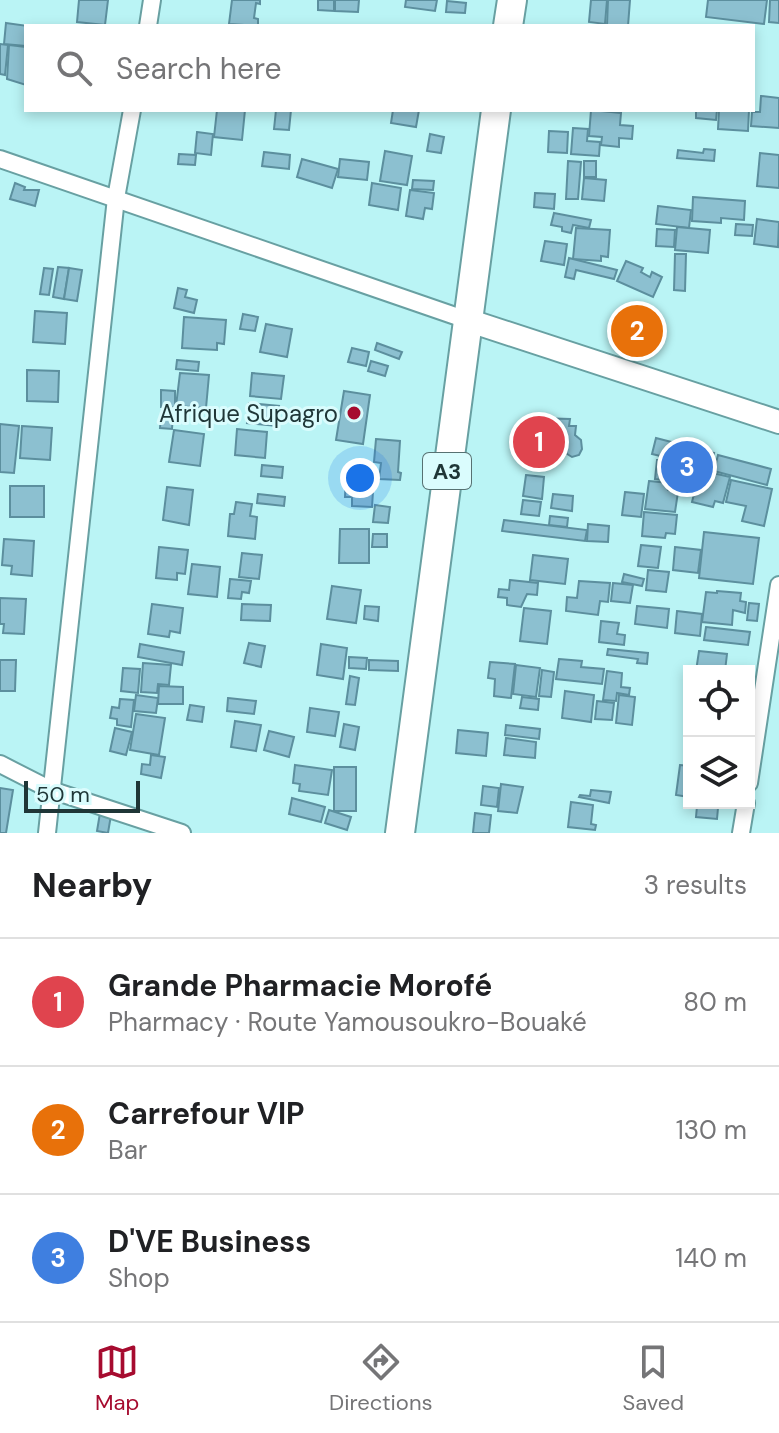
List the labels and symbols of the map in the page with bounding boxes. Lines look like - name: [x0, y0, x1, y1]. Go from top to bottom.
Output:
- pin: 2: [611, 301, 663, 361]
- place label: Afrique Supagro: [159, 398, 338, 429]
- marker: Afrique Supagro: [345, 404, 363, 422]
- pin: 1: [513, 412, 565, 472]
- pin: 3: [661, 437, 713, 497]
- road number: A3: [423, 453, 471, 489]
- your location: [340, 458, 380, 498]
- scale bar: [24, 777, 140, 813]

